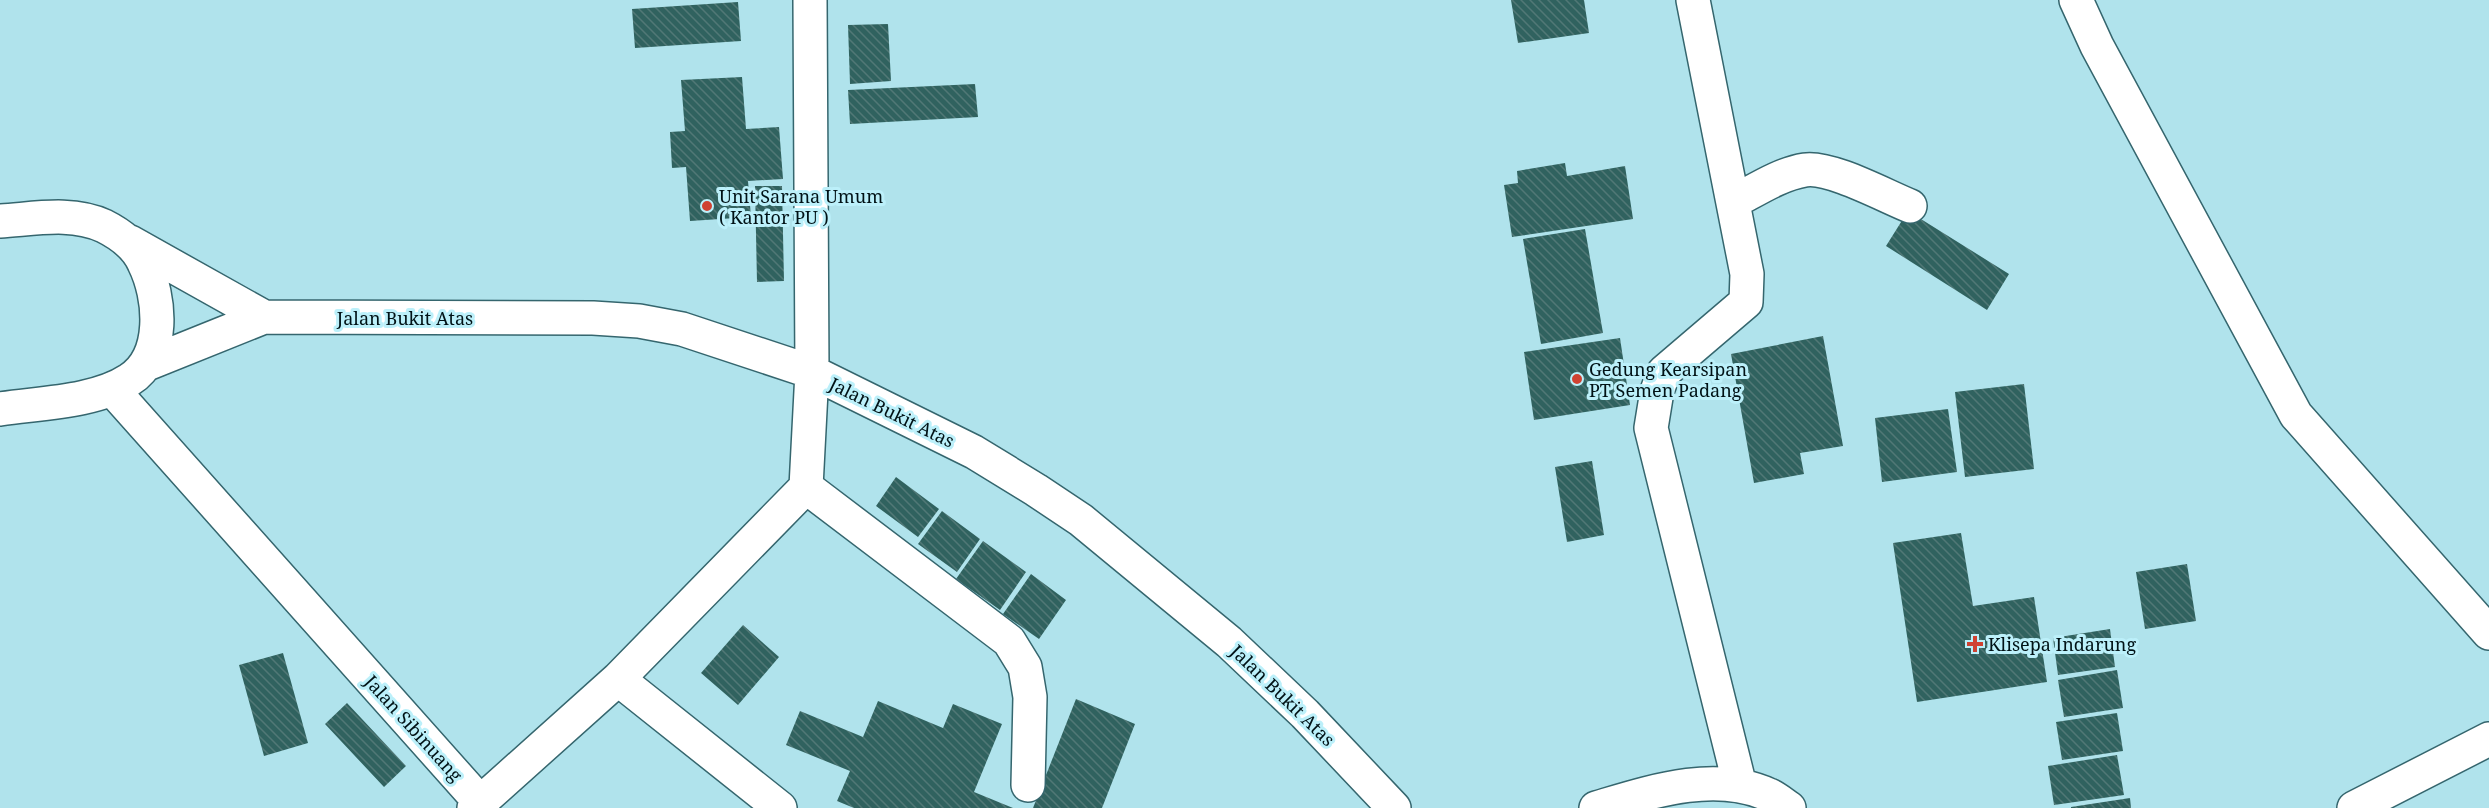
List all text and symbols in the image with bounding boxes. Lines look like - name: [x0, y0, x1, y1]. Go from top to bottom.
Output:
- place label: Unit Sarana Umum ( Kantor PU ): [719, 184, 883, 229]
- marker: Unit Sarana Umum ( Kantor PU ): [700, 199, 714, 213]
- street label: Jalan Bukit Atas: [336, 306, 473, 330]
- place label: Gedung Kearsipan PT Semen Padang: [1589, 357, 1747, 402]
- street label: Jalan Bukit Atas: [825, 371, 959, 453]
- marker: Gedung Kearsipan PT Semen Padang: [1570, 372, 1584, 386]
- place label: Klisepa Indarung: [1988, 632, 2136, 656]
- marker: Klisepa Indarung: [1966, 635, 1984, 653]
- street label: Jalan Bukit Atas: [1225, 638, 1340, 751]
- street label: Jalan Sibinuang: [359, 669, 468, 787]

